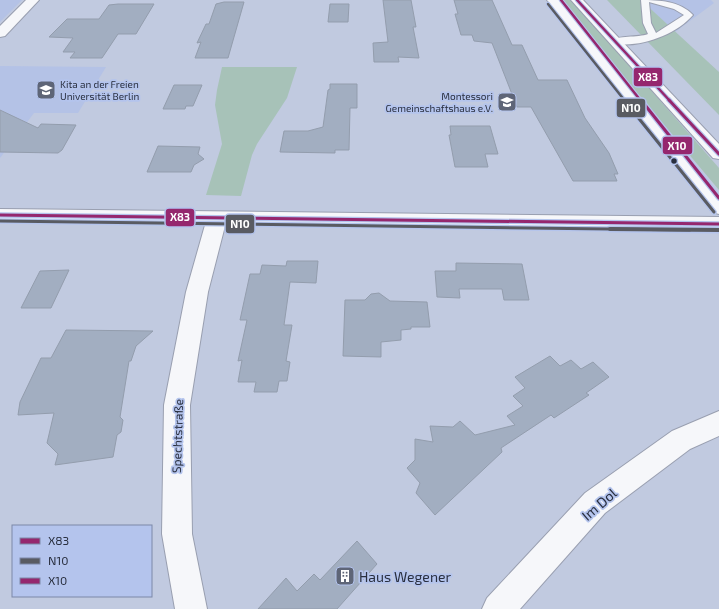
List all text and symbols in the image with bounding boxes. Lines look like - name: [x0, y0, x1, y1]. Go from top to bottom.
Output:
- line badge: X83: [633, 67, 663, 87]
- text: X83: [638, 70, 658, 83]
- place label: Kita an der Freien Universität Berlin: [60, 78, 139, 102]
- school or university icon: Kita an der Freien Universität Berlin: [35, 79, 57, 101]
- place label: Montessori Gemeinschaftshaus e.V.: [386, 90, 493, 114]
- school or university icon: Montessori Gemeinschaftshaus e.V.: [496, 91, 518, 113]
- line badge: N10: [616, 98, 646, 118]
- text: N10: [621, 101, 641, 114]
- line badge: X10: [662, 136, 693, 155]
- text: X10: [668, 139, 686, 152]
- unlabelled marker: [669, 156, 679, 166]
- line badge: X83: [165, 208, 195, 227]
- text: X83: [170, 210, 190, 223]
- line badge: N10: [225, 214, 255, 234]
- text: N10: [230, 217, 250, 230]
- street label: Spechtstraße: [169, 399, 185, 473]
- street label: Im Dol: [578, 484, 620, 524]
- legend: [12, 525, 152, 597]
- text: X83: [48, 533, 69, 547]
- text: N10: [48, 553, 68, 567]
- building icon: Haus Wegener: [334, 565, 356, 587]
- place label: Haus Wegener: [359, 568, 452, 585]
- text: X10: [48, 573, 67, 587]

